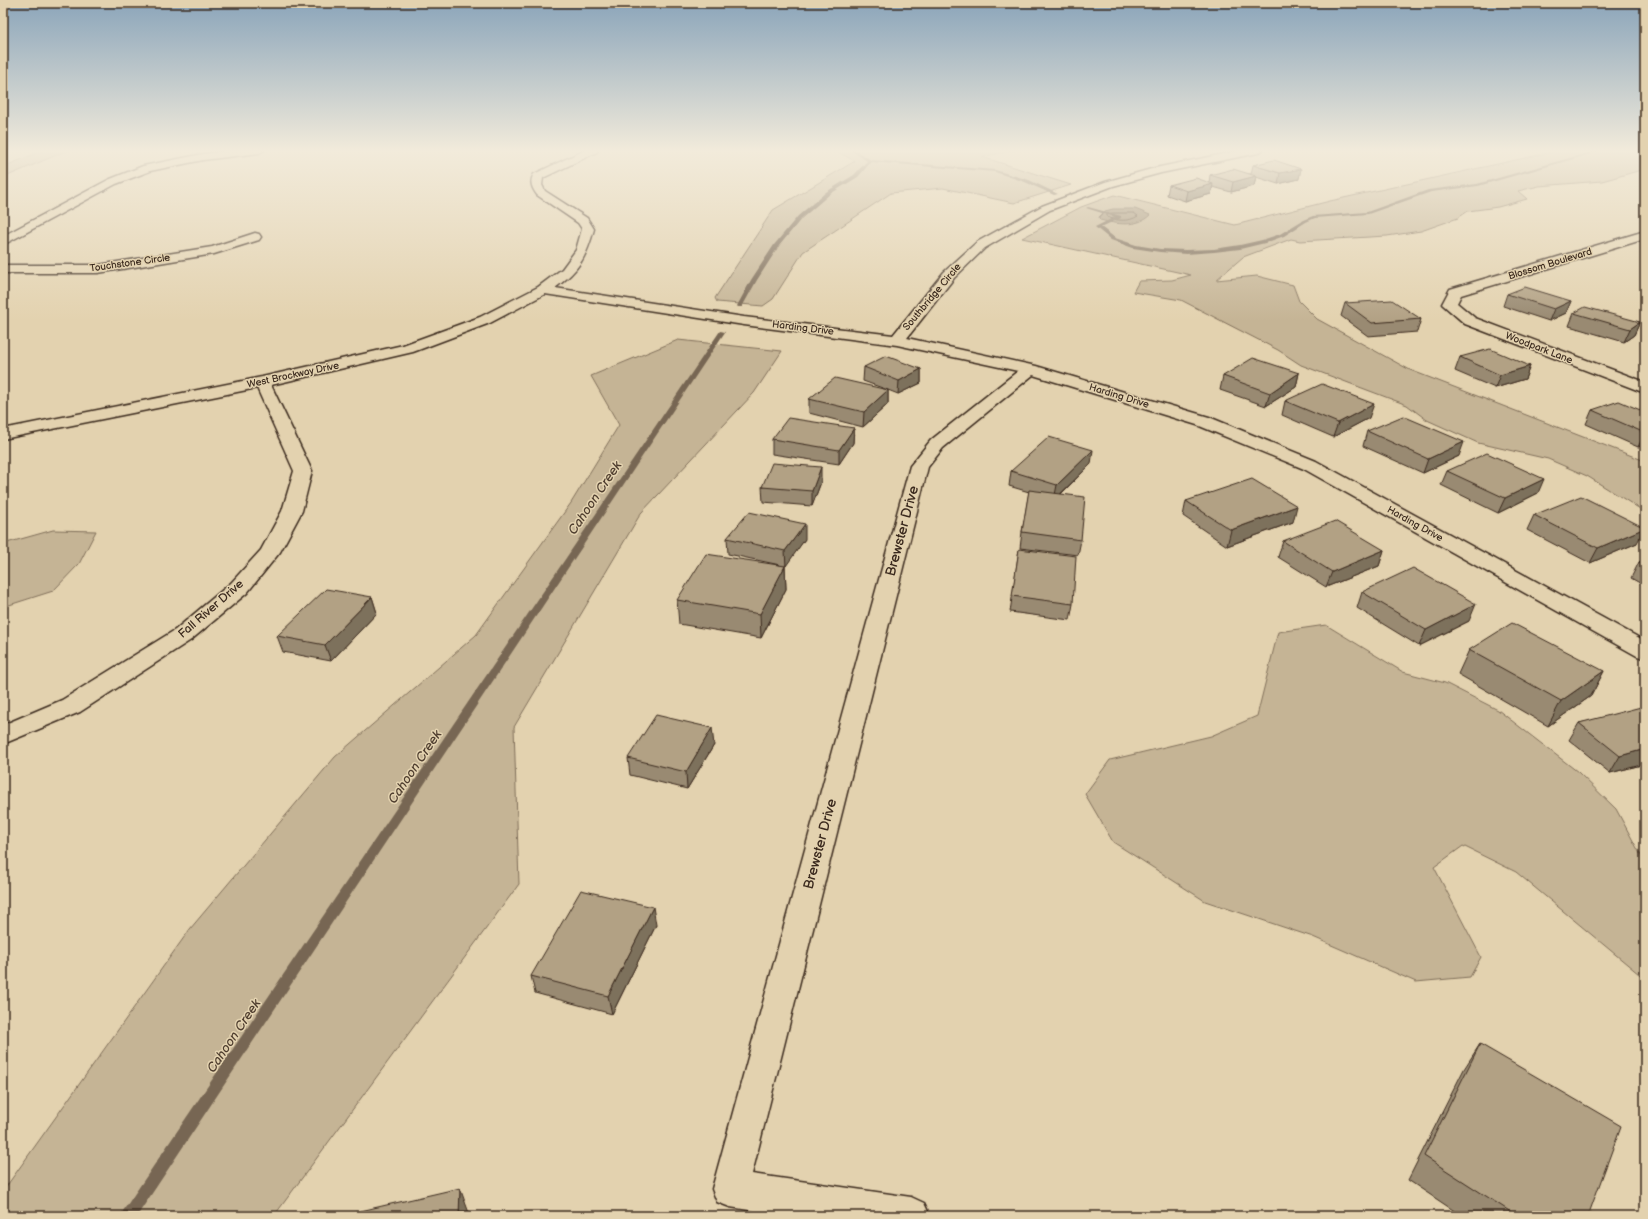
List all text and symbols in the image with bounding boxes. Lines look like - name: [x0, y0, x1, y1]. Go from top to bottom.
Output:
- street label: Blossom Boulevard: [1507, 246, 1593, 282]
- street label: Touchstone Circle: [89, 251, 171, 275]
- street label: Southbridge Circle: [900, 261, 964, 333]
- street label: Harding Drive: [771, 318, 835, 338]
- street label: Woodpark Lane: [1504, 330, 1574, 366]
- street label: West Brockway Drive: [246, 359, 340, 391]
- street label: Harding Drive: [1088, 381, 1150, 411]
- water label: Cahoon Creek: [565, 458, 626, 538]
- street label: Brewster Drive: [882, 484, 922, 578]
- street label: Harding Drive: [1385, 504, 1445, 544]
- street label: Fall River Drive: [175, 577, 247, 641]
- water label: Cahoon Creek: [385, 727, 446, 807]
- street label: Brewster Drive: [800, 797, 840, 891]
- water label: Cahoon Creek: [204, 996, 265, 1076]

